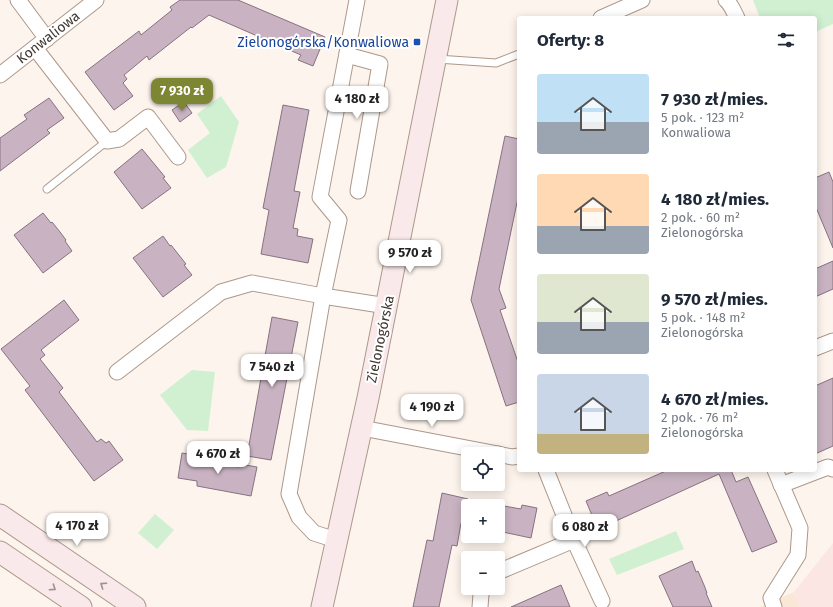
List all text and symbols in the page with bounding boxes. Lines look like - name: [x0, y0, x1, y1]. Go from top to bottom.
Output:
- street label: Konwaliowa: [13, 7, 83, 67]
- icon: filters: [775, 29, 797, 51]
- text: Oferty: 8: [537, 30, 604, 51]
- place label: Zielonogórska/Konwaliowa: [237, 34, 409, 51]
- marker: Zielonogórska/Konwaliowa: [412, 37, 422, 47]
- pin: 7 930 zł: [141, 78, 223, 112]
- text: 7 930 zł: [160, 83, 204, 98]
- pin: 4 180 zł: [316, 86, 398, 120]
- text: 7 930 zł/mies.: [661, 89, 768, 110]
- icon: home: [569, 90, 617, 138]
- text: 4 180 zł: [334, 91, 380, 106]
- text: 5 pok. · 123 m²: [661, 110, 744, 125]
- text: Konwaliowa: [661, 125, 731, 140]
- text: 4 180 zł/mies.: [661, 189, 769, 210]
- icon: home: [569, 190, 617, 238]
- text: 2 pok. · 60 m²: [661, 210, 740, 225]
- text: Zielonogórska: [661, 225, 744, 240]
- pin: 9 570 zł: [369, 240, 451, 274]
- text: 9 570 zł: [388, 245, 432, 260]
- text: 9 570 zł/mies.: [661, 289, 768, 310]
- icon: home: [569, 290, 617, 338]
- street label: Zielonogórska: [363, 294, 398, 384]
- text: 5 pok. · 148 m²: [661, 310, 746, 325]
- text: Zielonogórska: [661, 325, 744, 340]
- pin: 7 540 zł: [231, 354, 313, 388]
- text: 7 540 zł: [250, 359, 294, 374]
- text: 4 670 zł/mies.: [661, 389, 768, 410]
- icon: home: [569, 390, 617, 438]
- pin: 4 190 zł: [391, 394, 473, 428]
- text: 4 190 zł: [410, 399, 454, 414]
- text: 2 pok. · 76 m²: [661, 410, 738, 425]
- text: Zielonogórska: [661, 425, 744, 440]
- pin: 4 670 zł: [177, 441, 259, 475]
- text: 4 670 zł: [196, 446, 240, 461]
- map controls: [461, 447, 505, 595]
- button: locate: [461, 447, 505, 491]
- button: +: [461, 499, 505, 543]
- pin: 4 170 zł: [36, 513, 118, 547]
- pin: 6 080 zł: [544, 514, 626, 548]
- text: 4 170 zł: [55, 518, 99, 533]
- text: 6 080 zł: [562, 519, 608, 534]
- button: −: [461, 551, 505, 595]
- one-way arrow: [100, 582, 107, 590]
- one-way arrow: [49, 583, 56, 590]

